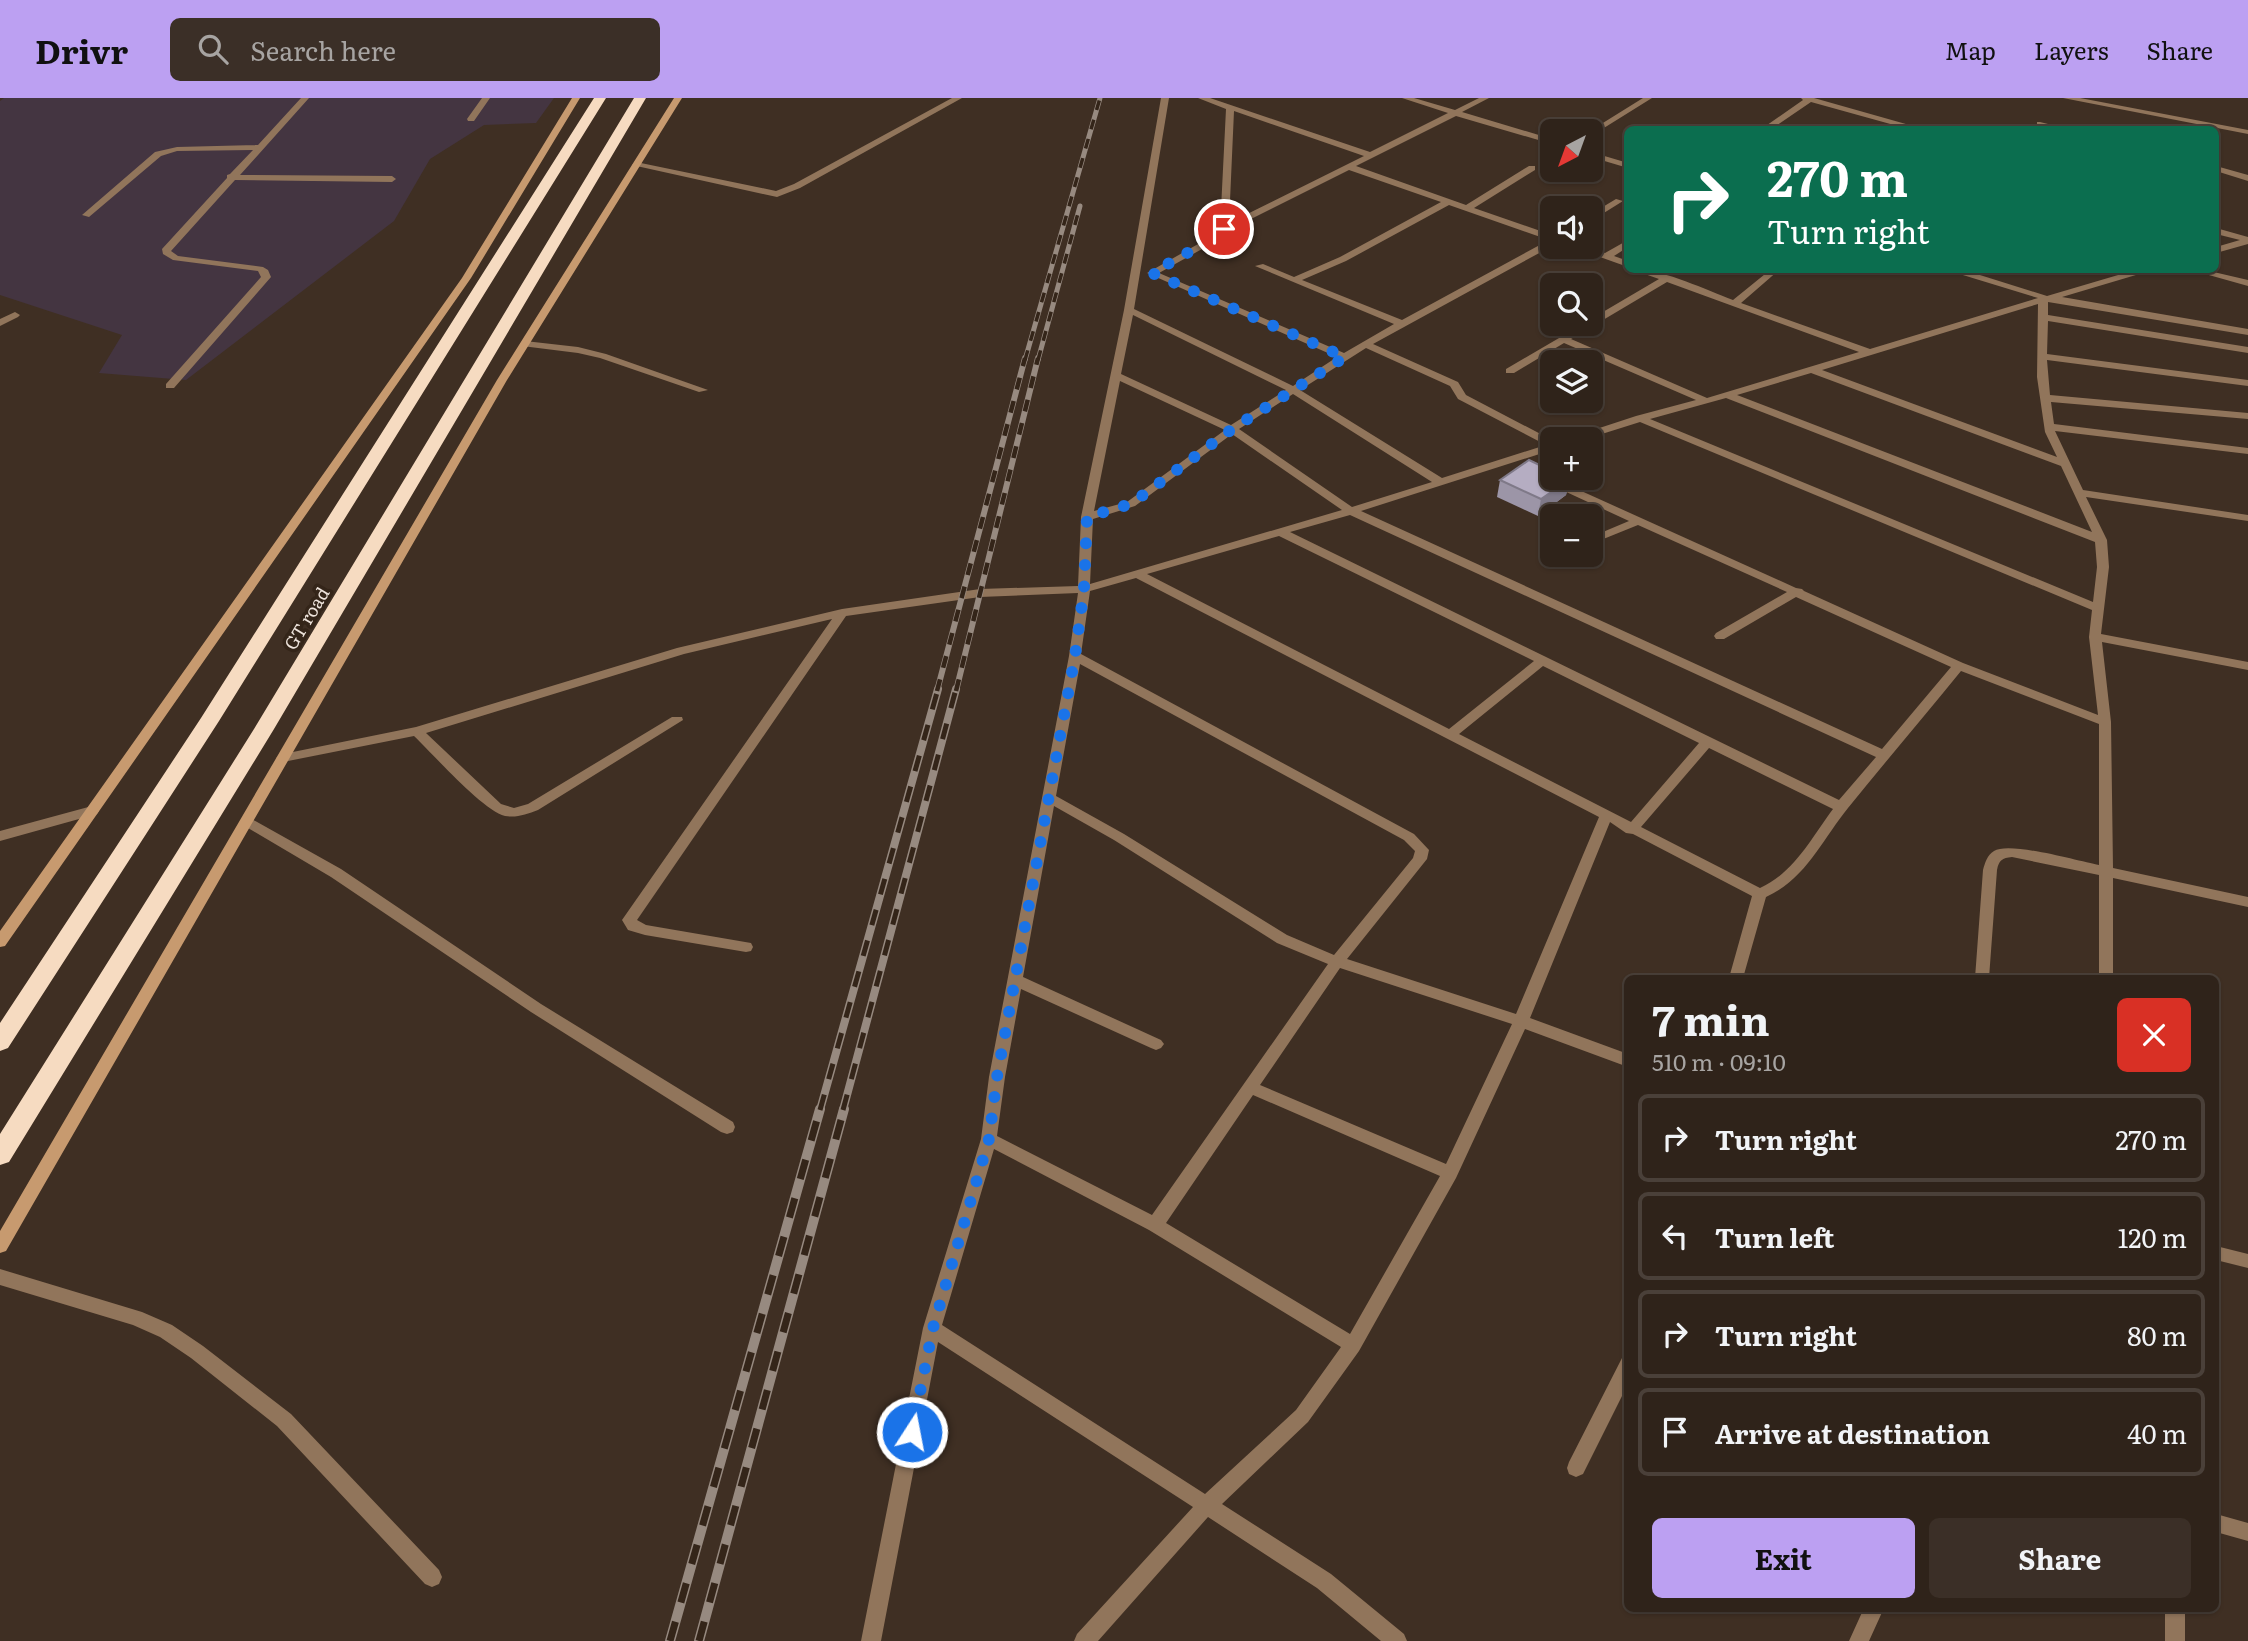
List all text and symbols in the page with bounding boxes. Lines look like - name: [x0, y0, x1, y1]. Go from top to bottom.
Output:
- search box: [170, 18, 660, 81]
- text: Drivr: [35, 25, 128, 74]
- icon: search: [194, 30, 232, 68]
- text: Search here: [250, 30, 396, 69]
- text: Map: [1945, 32, 1996, 67]
- text: Layers: [2034, 32, 2108, 67]
- text: Share: [2146, 32, 2213, 67]
- north arrow: [1540, 119, 1603, 182]
- map controls: [1540, 119, 1603, 567]
- text: 270 m: [1767, 139, 1908, 212]
- icon: right: [1652, 154, 1743, 245]
- button: sound: [1540, 196, 1603, 259]
- pin: [1194, 199, 1254, 259]
- text: Turn right: [1767, 206, 1929, 254]
- icon: arrive: [1205, 210, 1243, 248]
- button: search: [1540, 273, 1603, 336]
- button: layers: [1540, 350, 1603, 413]
- button: +: [1540, 427, 1603, 490]
- button: −: [1540, 504, 1603, 567]
- street label: GT road: [277, 581, 335, 655]
- text: 7 min: [1652, 987, 1770, 1049]
- button: close: [2117, 998, 2191, 1072]
- text: 510 m · 09:10: [1652, 1044, 1786, 1078]
- icon: right: [1656, 1119, 1694, 1157]
- text: Turn right: [1715, 1119, 1857, 1158]
- text: 270 m: [2115, 1119, 2187, 1158]
- icon: left: [1656, 1217, 1694, 1255]
- text: Turn left: [1715, 1217, 1834, 1256]
- text: 120 m: [2118, 1217, 2187, 1256]
- icon: right: [1656, 1315, 1694, 1353]
- text: Turn right: [1715, 1315, 1857, 1354]
- text: 80 m: [2127, 1315, 2187, 1354]
- position arrow: [875, 1395, 949, 1469]
- icon: arrive: [1656, 1413, 1694, 1451]
- text: Arrive at destination: [1715, 1413, 1990, 1452]
- text: 40 m: [2127, 1413, 2187, 1452]
- button: Exit: [1652, 1518, 1915, 1598]
- button: Share: [1929, 1518, 2191, 1598]

